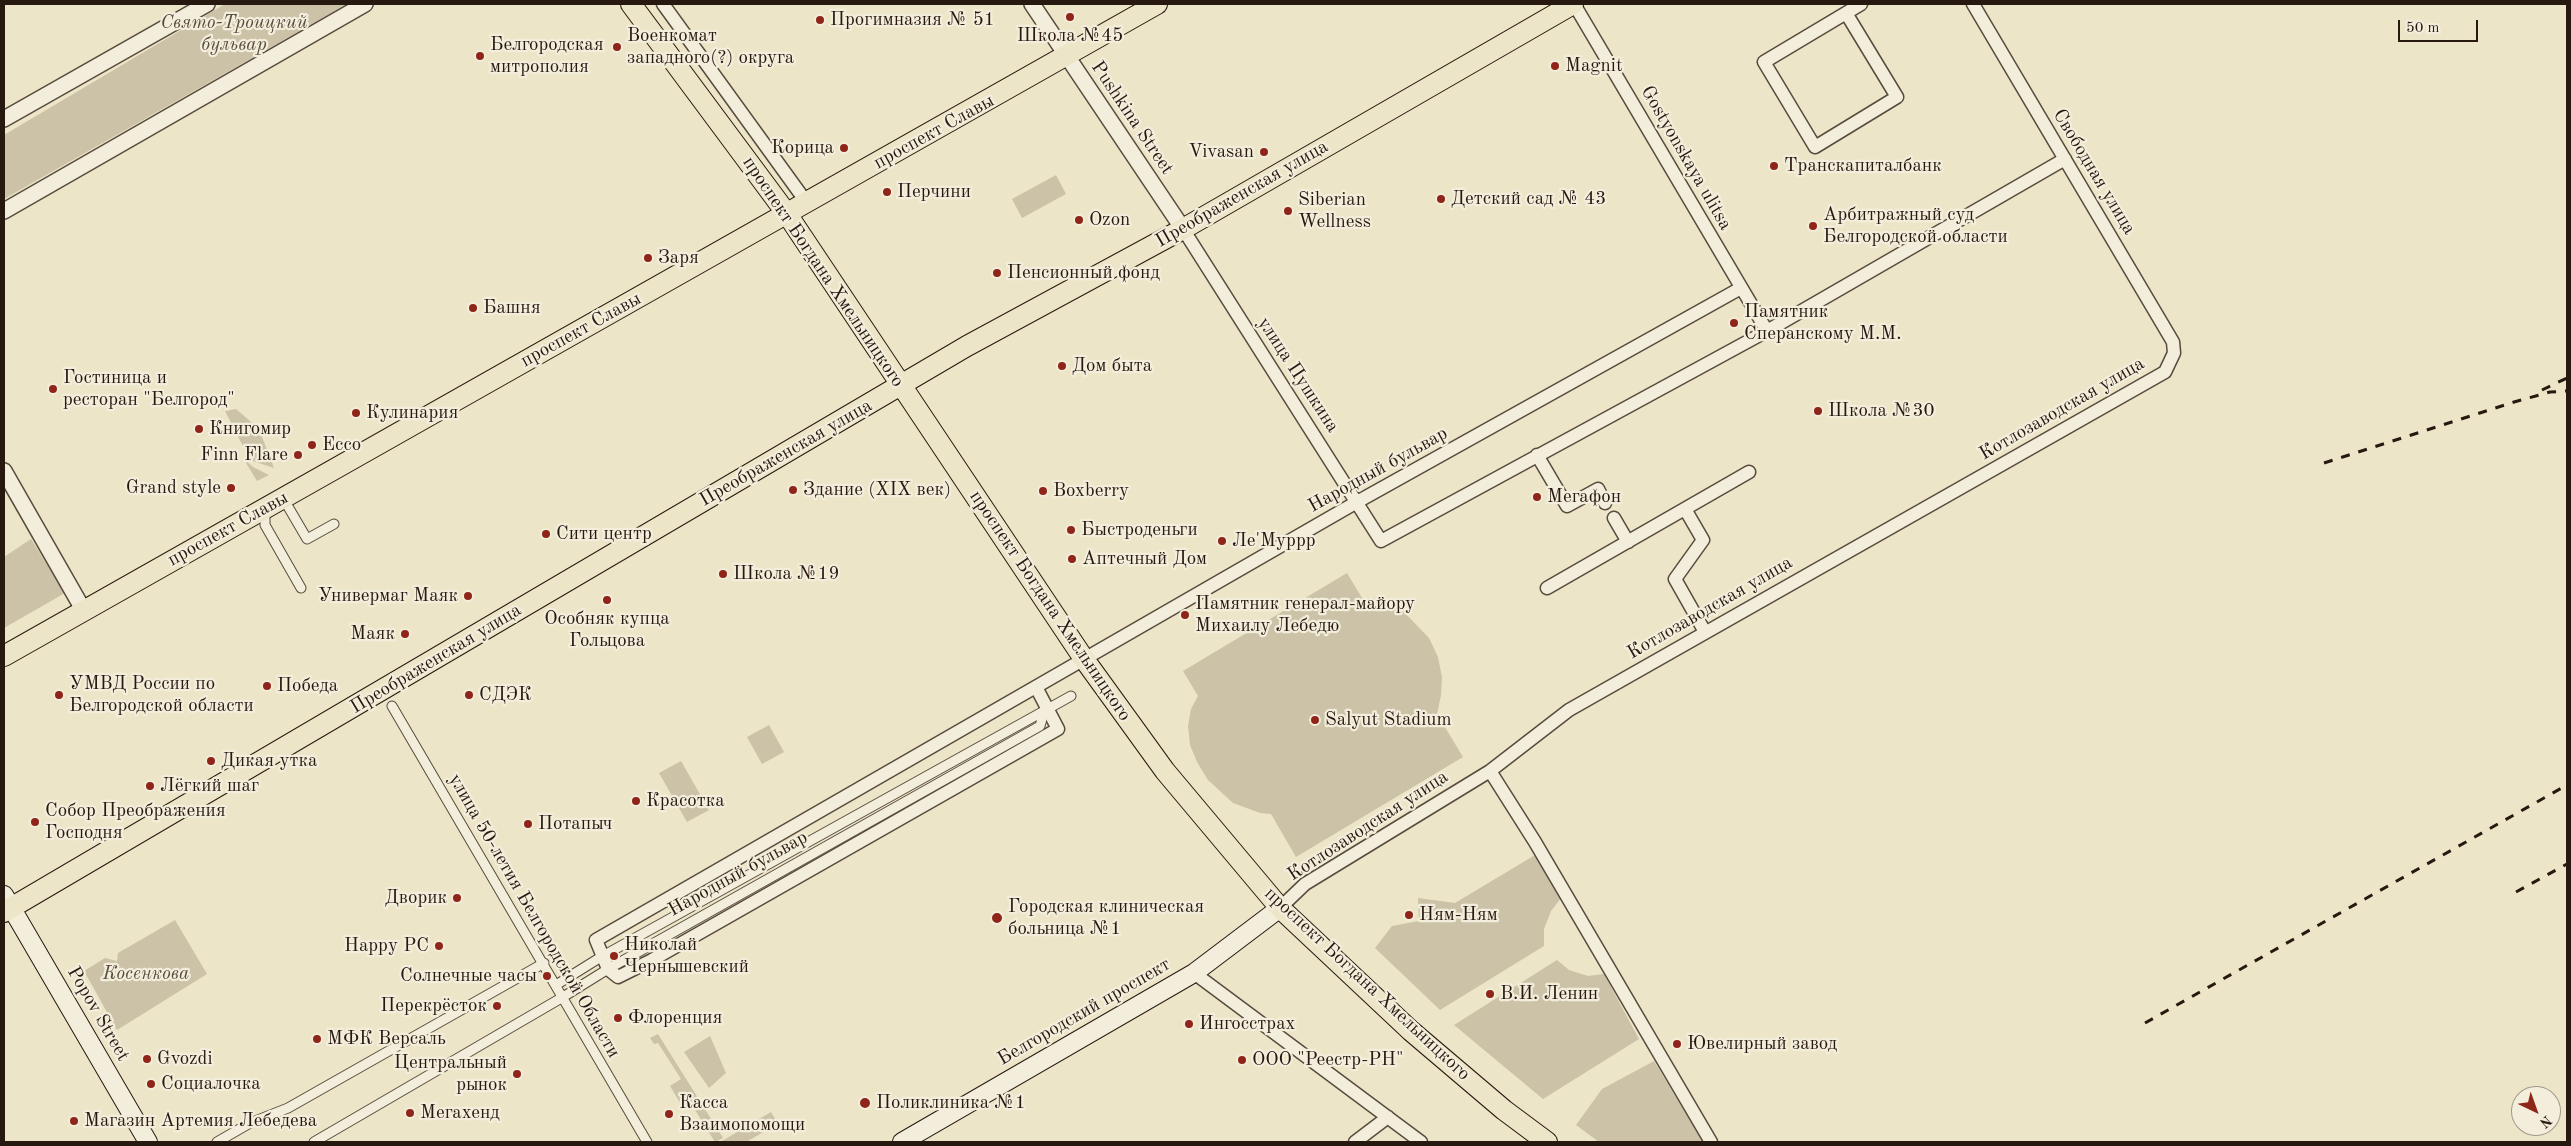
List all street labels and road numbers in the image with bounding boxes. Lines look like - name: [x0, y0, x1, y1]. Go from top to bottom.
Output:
- street label: Pushkina Street: [1086, 57, 1178, 179]
- street label: Gostyonskaya ulitsa: [1635, 82, 1737, 234]
- street label: проспект Славы: [870, 89, 998, 175]
- street label: Свободная улица: [2048, 105, 2140, 239]
- street label: Преображенская улица: [1152, 135, 1332, 253]
- street label: проспект Богдана Хмельницкого: [737, 152, 909, 392]
- street label: проспект Славы: [517, 287, 645, 373]
- street label: улица Пушкина: [1252, 313, 1344, 437]
- street label: Котлозаводская улица: [1975, 352, 2149, 466]
- street label: Преображенская улица: [696, 394, 876, 512]
- street label: Народный бульвар: [1304, 422, 1452, 518]
- street label: проспект Славы: [164, 486, 292, 572]
- street label: проспект Богдана Хмельницкого: [964, 486, 1136, 726]
- street label: Котлозаводская улица: [1623, 551, 1797, 665]
- street label: Преображенская улица: [346, 599, 526, 719]
- street label: Котлозаводская улица: [1283, 766, 1453, 886]
- street label: улица 50-летия Белгородской Области: [443, 770, 625, 1062]
- street label: Народный бульвар: [664, 826, 812, 922]
- street label: проспект Богдана Хмельницкого: [1259, 882, 1475, 1086]
- street label: Белгородский проспект: [994, 953, 1174, 1071]
- street label: Popov Street: [62, 963, 134, 1065]

